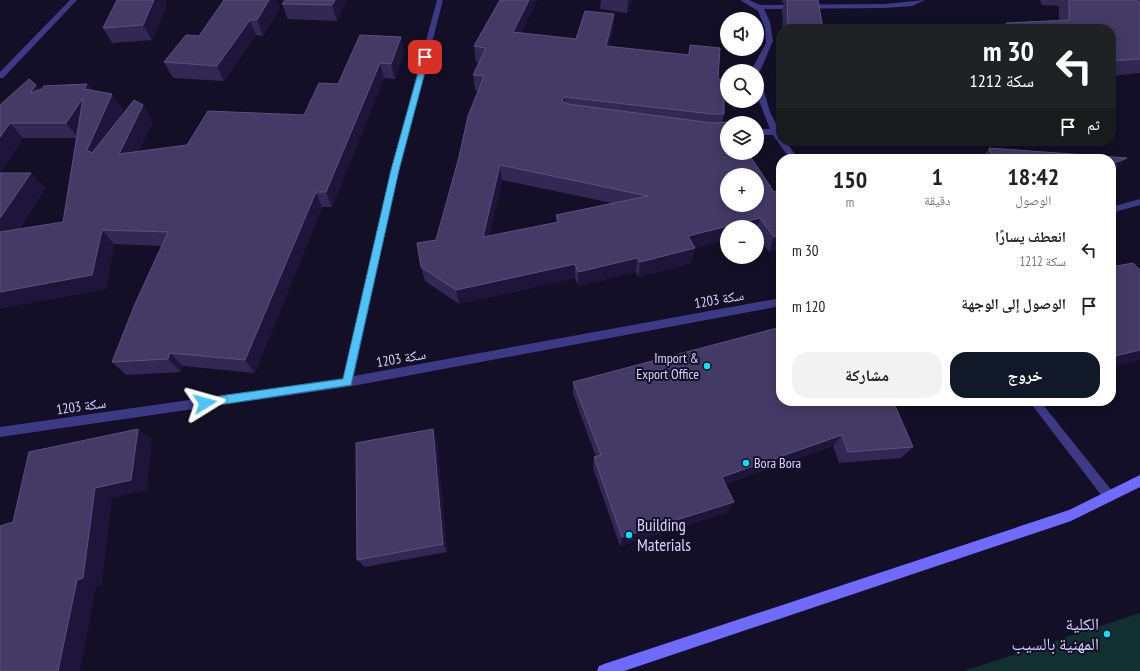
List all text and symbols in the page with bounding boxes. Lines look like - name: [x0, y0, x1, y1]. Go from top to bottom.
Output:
- map controls: [720, 12, 764, 264]
- button: sound: [720, 12, 764, 56]
- text: 30 m: [983, 32, 1034, 69]
- pin: [408, 40, 442, 74]
- icon: left: [1048, 40, 1100, 92]
- icon: arrive: [414, 46, 436, 68]
- button: search: [720, 64, 764, 108]
- text: سكة 1212: [970, 69, 1034, 92]
- text: ثم: [1087, 115, 1100, 134]
- button: layers: [720, 116, 764, 160]
- icon: arrive: [1057, 116, 1079, 138]
- text: 1: [932, 161, 943, 192]
- text: 18:42: [1007, 161, 1059, 192]
- text: 150: [833, 164, 867, 195]
- button: +: [720, 168, 764, 212]
- text: دقيقة: [924, 192, 950, 209]
- text: الوصول: [1015, 192, 1051, 209]
- text: m: [846, 194, 854, 211]
- button: −: [720, 220, 764, 264]
- text: انعطف يسارًا: [995, 227, 1066, 246]
- icon: left: [1078, 239, 1100, 261]
- text: 30 m: [792, 241, 818, 260]
- text: سكة 1212: [1019, 253, 1066, 270]
- street label: سكة 1203: [693, 286, 745, 312]
- text: الوصول إلى الوجهة: [961, 294, 1066, 313]
- icon: arrive: [1078, 295, 1100, 317]
- text: 120 m: [792, 297, 825, 316]
- street label: سكة 1203: [375, 345, 427, 371]
- place label: Import & Export Office: [636, 349, 699, 383]
- button: مشاركة: [792, 352, 942, 398]
- button: خروج: [950, 352, 1100, 398]
- marker: Import & Export Office: [702, 361, 712, 371]
- position arrow: [184, 382, 226, 424]
- street label: سكة 1203: [55, 394, 107, 418]
- place label: Bora Bora: [754, 454, 801, 472]
- marker: Bora Bora: [741, 458, 751, 468]
- place label: Building Materials: [637, 514, 691, 556]
- marker: Building Materials: [624, 530, 634, 540]
- place label: الكلية المهنية بالسيب: [1012, 613, 1099, 655]
- marker: الكلية المهنية بالسيب: [1102, 629, 1112, 639]

